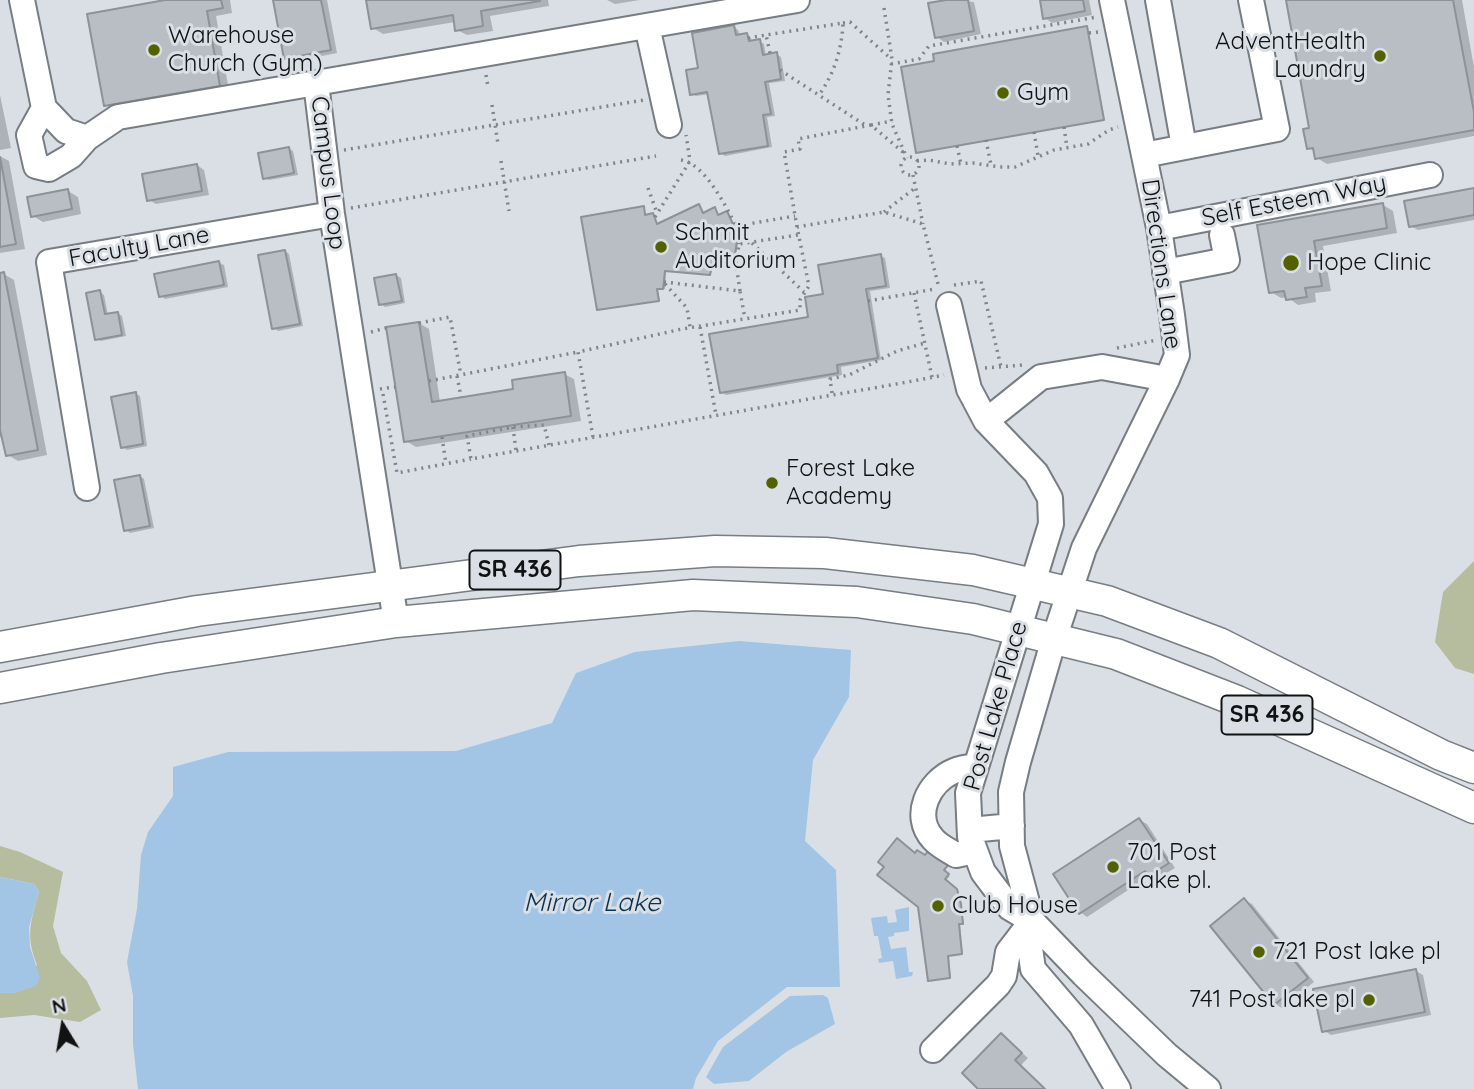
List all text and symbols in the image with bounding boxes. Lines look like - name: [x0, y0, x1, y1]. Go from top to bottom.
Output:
- place label: Warehouse Church (Gym): [168, 22, 322, 78]
- place label: AdventHealth Laundry: [1215, 28, 1366, 84]
- marker: Warehouse Church (Gym): [146, 42, 162, 58]
- marker: AdventHealth Laundry: [1372, 48, 1388, 64]
- place label: Gym: [1017, 79, 1069, 107]
- marker: Gym: [995, 85, 1011, 101]
- street label: Campus Loop: [304, 95, 352, 251]
- street label: Self Esteem Way: [1199, 169, 1389, 233]
- street label: Directions Lane: [1135, 177, 1187, 351]
- place label: Schmit Auditorium: [675, 219, 796, 275]
- street label: Faculty Lane: [66, 220, 212, 274]
- marker: Schmit Auditorium: [653, 239, 669, 255]
- place label: Hope Clinic: [1307, 249, 1431, 277]
- marker: Hope Clinic: [1281, 253, 1301, 273]
- place label: Forest Lake Academy: [786, 455, 915, 511]
- marker: Forest Lake Academy: [764, 475, 780, 491]
- road number: SR 436: [470, 550, 560, 590]
- street label: Post Lake Place: [958, 618, 1034, 794]
- road number: SR 436: [1222, 695, 1312, 734]
- place label: 701 Post Lake pl.: [1127, 839, 1217, 895]
- marker: 701 Post Lake pl.: [1105, 859, 1121, 875]
- water label: Mirror Lake: [524, 887, 660, 919]
- place label: Club House: [952, 892, 1078, 920]
- marker: Club House: [930, 898, 946, 914]
- place label: 721 Post lake pl: [1273, 938, 1441, 966]
- marker: 721 Post lake pl: [1251, 944, 1267, 960]
- place label: 741 Post lake pl: [1189, 986, 1355, 1014]
- north arrow: [28, 991, 98, 1061]
- text: N: [50, 992, 68, 1018]
- marker: 741 Post lake pl: [1361, 992, 1377, 1008]

